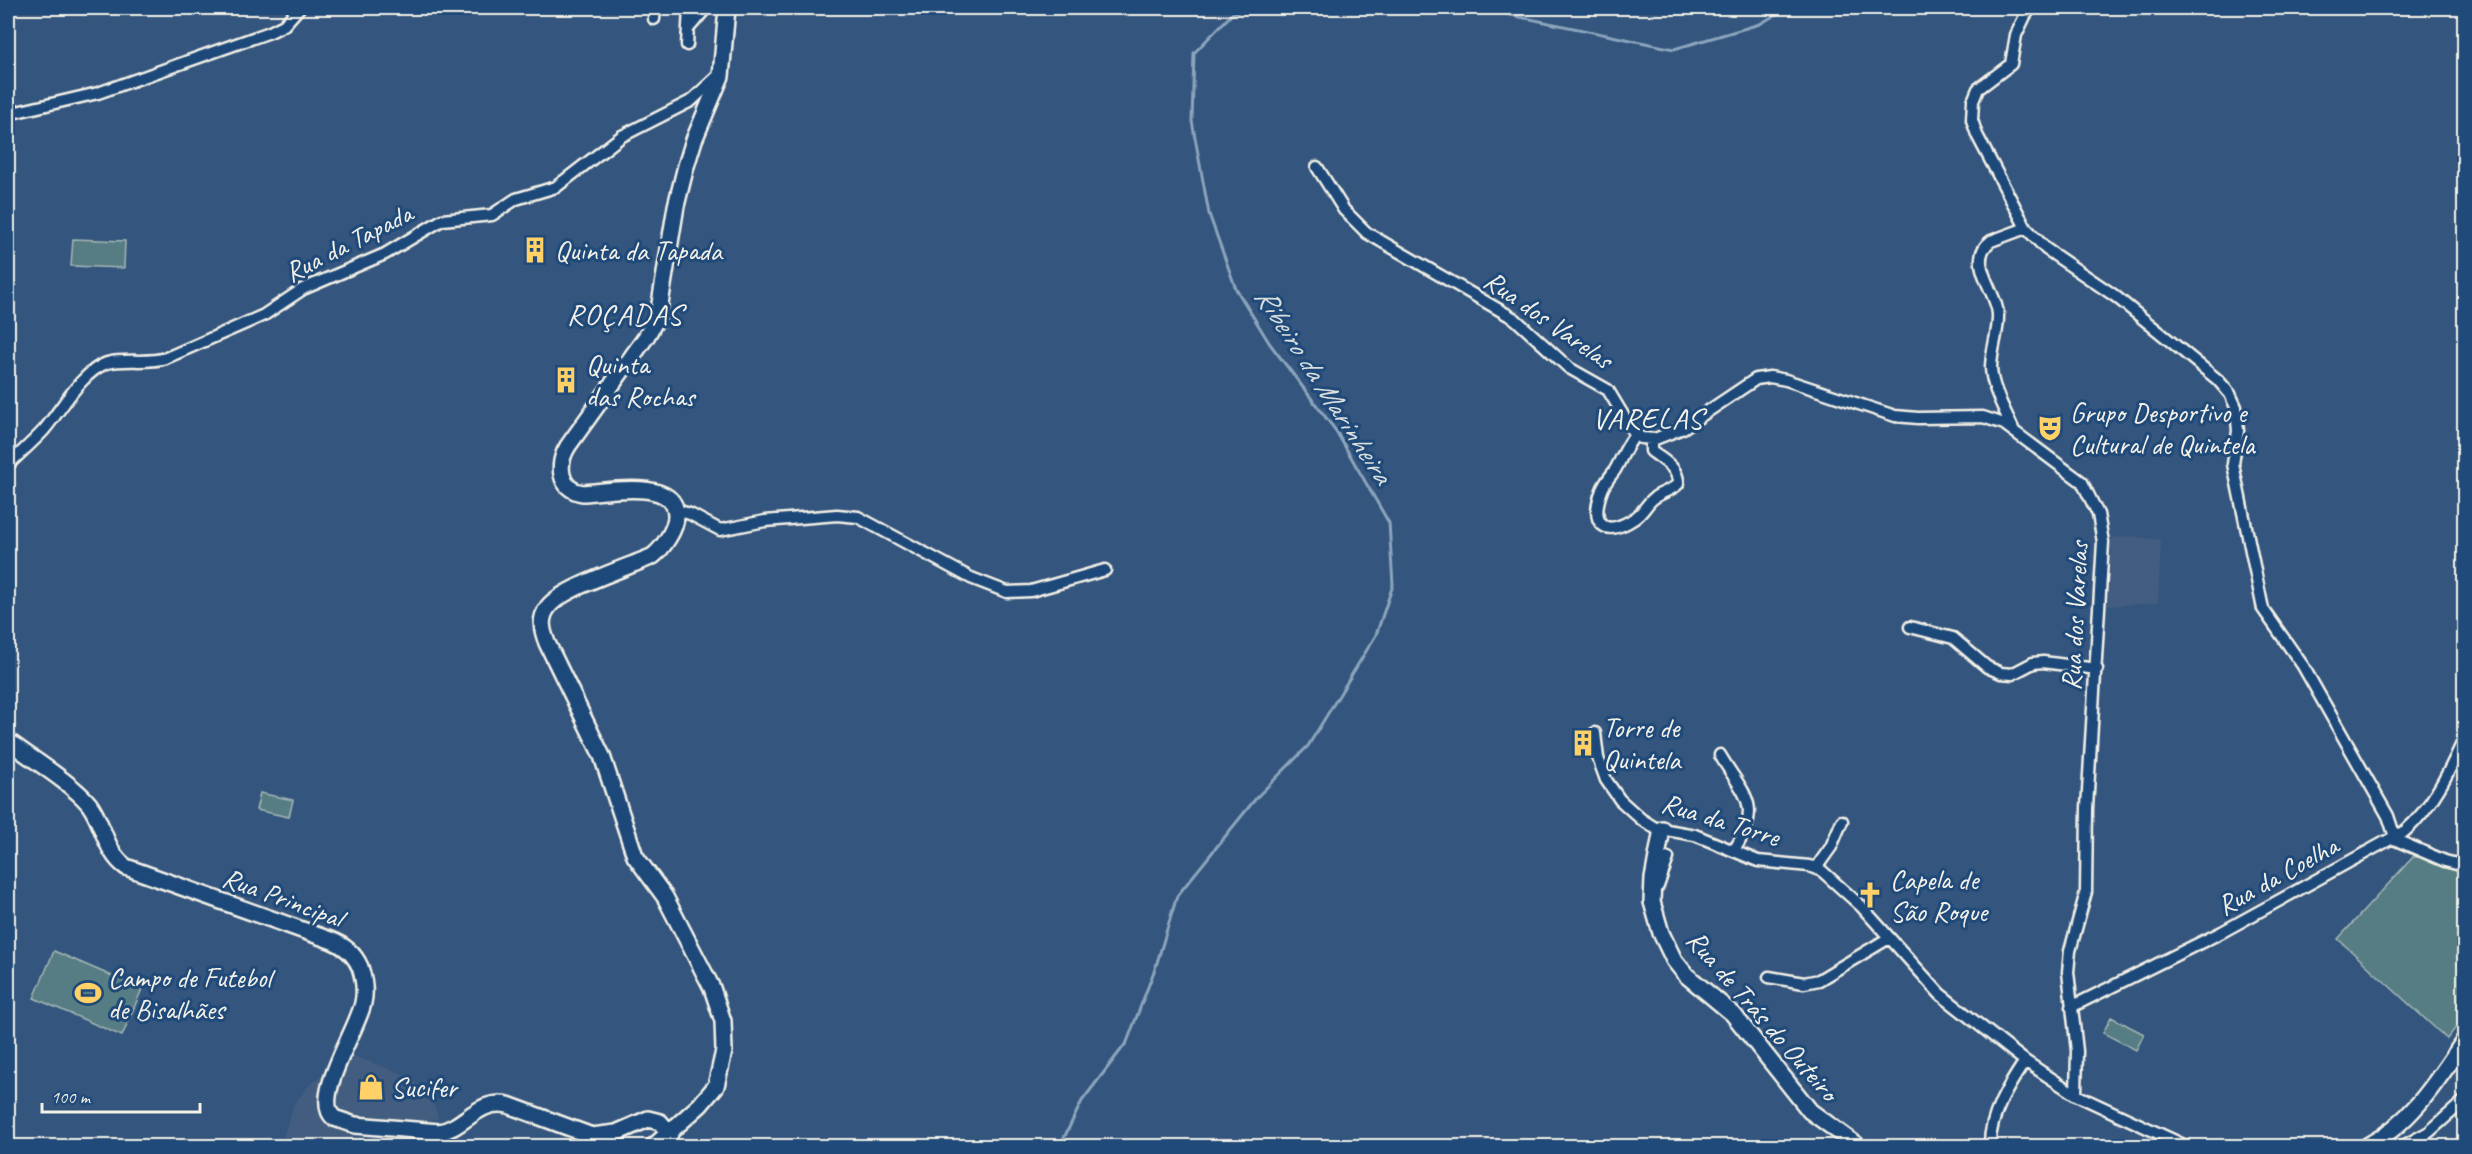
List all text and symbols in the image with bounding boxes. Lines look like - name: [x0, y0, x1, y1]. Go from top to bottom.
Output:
- street label: Rua da Tapada: [279, 194, 420, 290]
- place label: Quinta da Tapada: [555, 233, 724, 268]
- building icon: Quinta da Tapada: [520, 235, 550, 265]
- street label: Rua dos Varelas: [1478, 262, 1622, 378]
- water label: Ribeiro da Marinheira: [1246, 280, 1403, 493]
- district label: ROÇADAS: [567, 295, 687, 333]
- place label: Quinta das Rochas: [586, 347, 697, 414]
- building icon: Quinta das Rochas: [551, 365, 581, 395]
- place label: Grupo Desportivo e Cultural de Quintela: [2070, 395, 2256, 462]
- district label: VARELAS: [1592, 399, 1708, 437]
- theatre icon: Grupo Desportivo e Cultural de Quintela: [2035, 413, 2065, 443]
- street label: Rua dos Varelas: [2053, 538, 2096, 691]
- place label: Torre de Quintela: [1603, 710, 1682, 777]
- building icon: Torre de Quintela: [1568, 728, 1598, 758]
- street label: Rua da Torre: [1658, 785, 1786, 854]
- street label: Rua da Coelha: [2211, 827, 2346, 923]
- street label: Rua Principal: [218, 860, 353, 937]
- place label: Capela de São Roque: [1890, 862, 1989, 929]
- church icon: Capela de São Roque: [1855, 880, 1885, 910]
- street label: Rua de Trás do Outeiro: [1679, 923, 1848, 1110]
- place label: Campo de Futebol de Bisalhães: [108, 960, 276, 1027]
- sports icon: Campo de Futebol de Bisalhães: [73, 978, 103, 1008]
- place label: Sucifer: [391, 1070, 459, 1105]
- shop icon: Sucifer: [356, 1072, 386, 1102]
- scale bar: [42, 1076, 200, 1114]
- text: 100 m: [51, 1086, 92, 1108]

